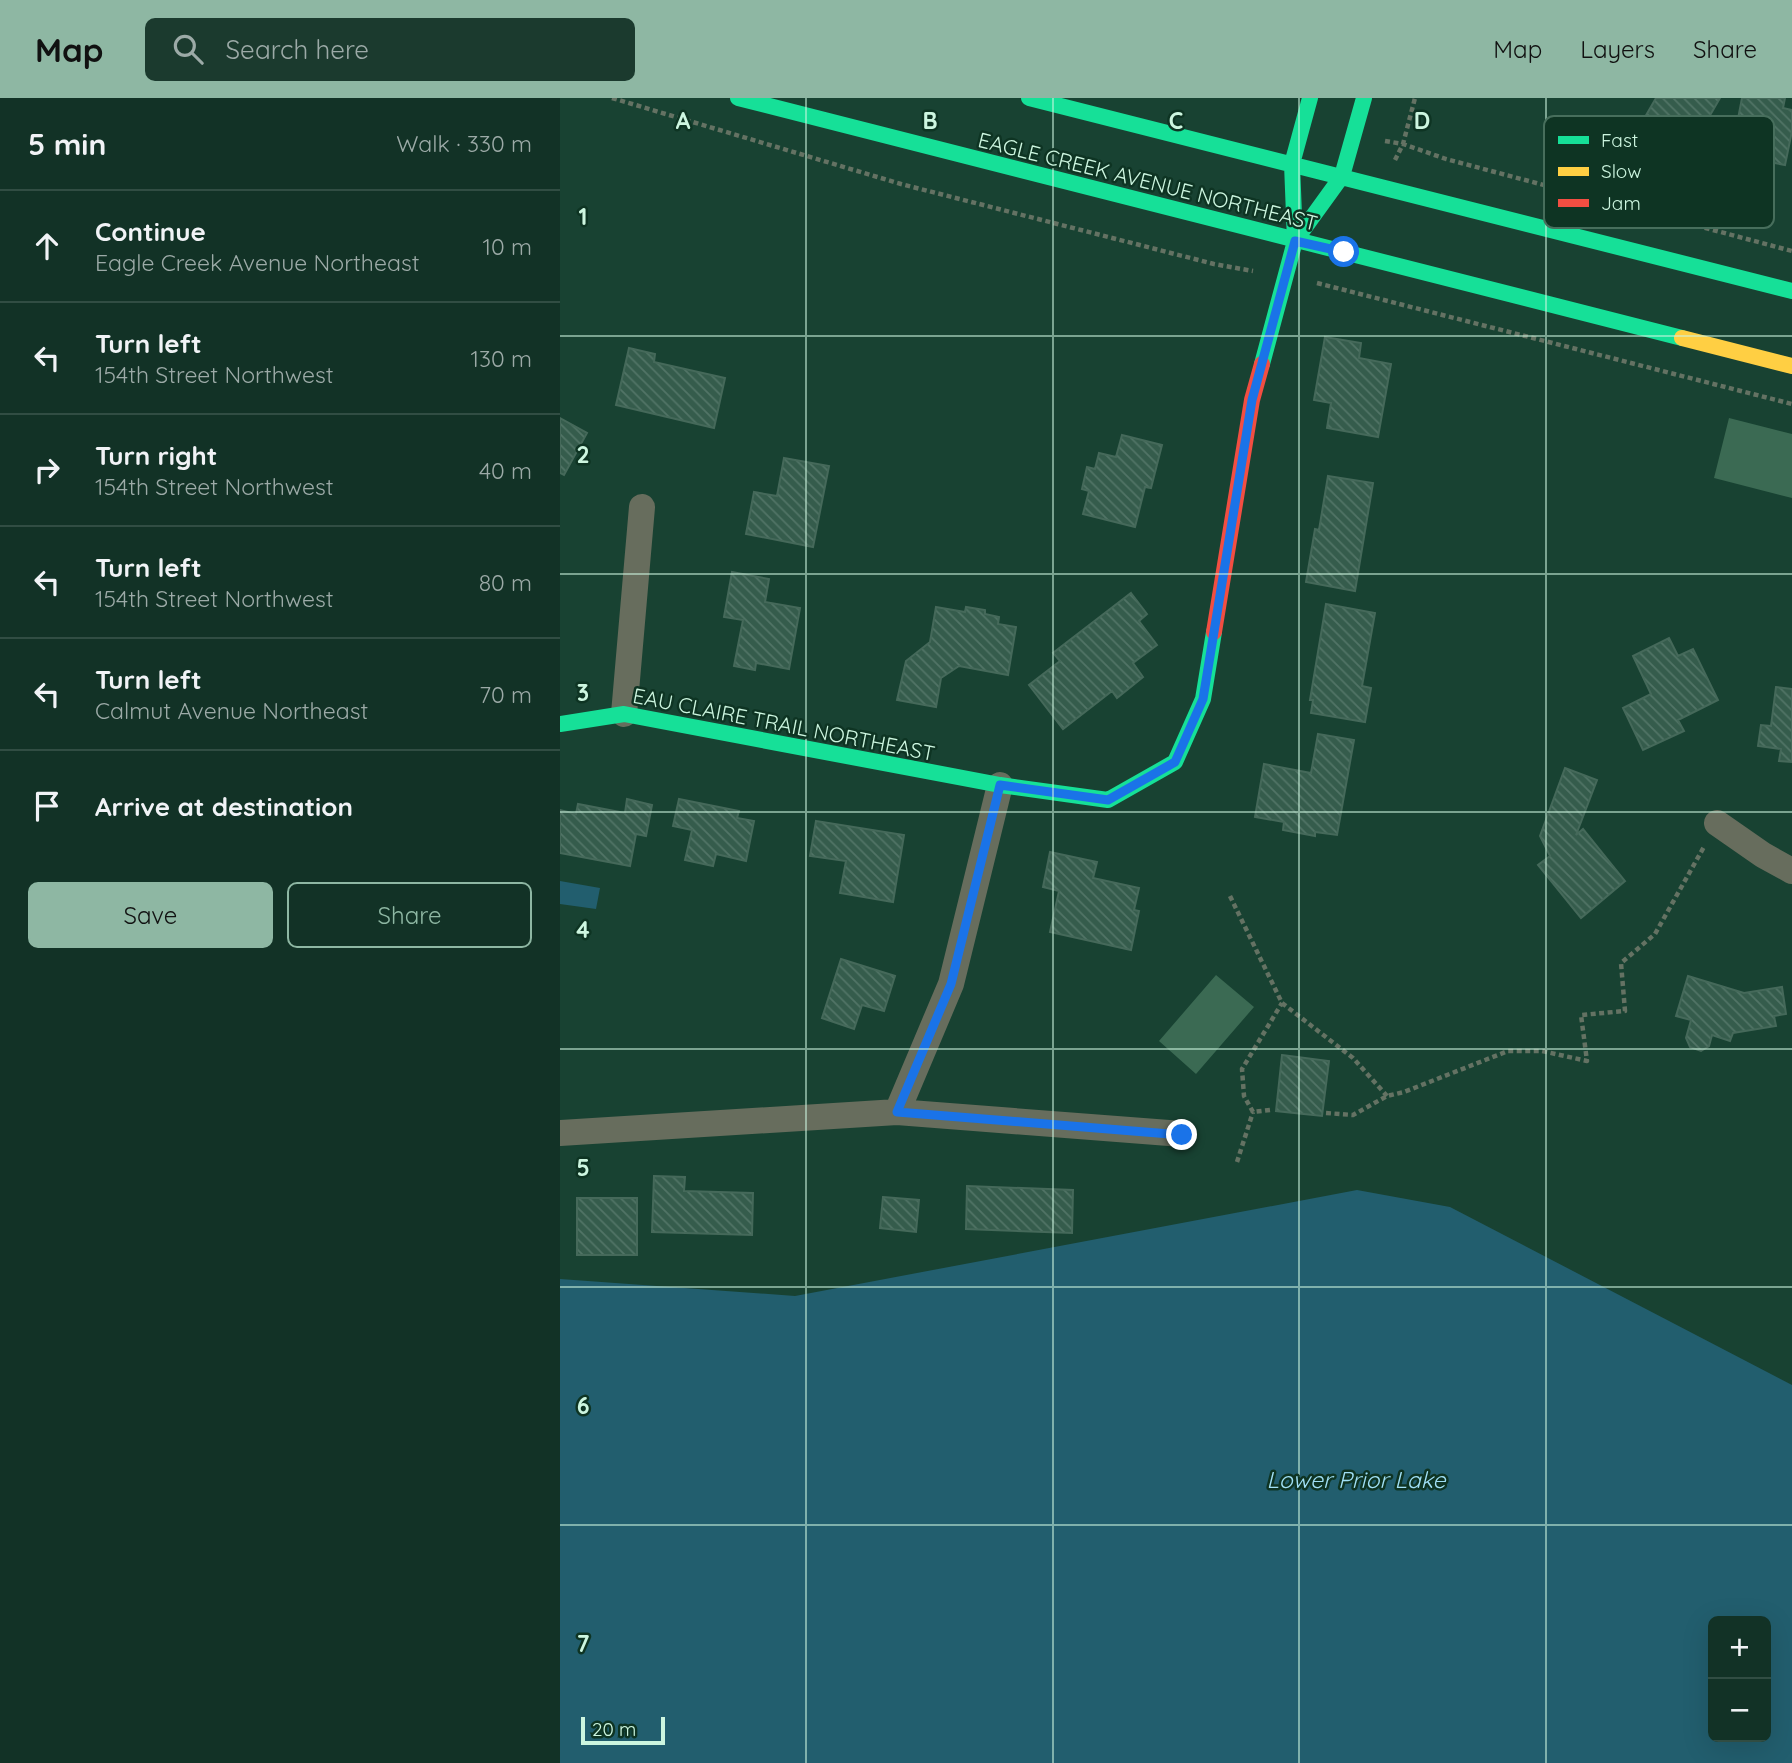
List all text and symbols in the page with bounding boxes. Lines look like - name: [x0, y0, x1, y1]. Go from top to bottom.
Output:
- search box: [145, 18, 635, 81]
- text: Map: [35, 29, 103, 70]
- icon: search: [169, 30, 207, 68]
- text: Search here: [225, 33, 369, 66]
- text: Map: [1493, 34, 1542, 64]
- text: Layers: [1580, 34, 1655, 64]
- text: Share: [1693, 34, 1757, 64]
- text: A: [676, 106, 691, 135]
- text: B: [922, 106, 938, 135]
- text: C: [1169, 106, 1183, 135]
- text: D: [1414, 106, 1430, 135]
- legend: [1544, 116, 1774, 228]
- text: 5 min: [28, 125, 106, 163]
- street label: EAGLE CREEK AVENUE NORTHEAST: [976, 126, 1320, 236]
- text: Fast: [1601, 128, 1638, 152]
- text: Walk · 330 m: [396, 129, 532, 158]
- text: Slow: [1601, 159, 1642, 183]
- text: Jam: [1601, 191, 1641, 215]
- text: 1: [579, 202, 587, 231]
- text: Continue: [95, 215, 206, 248]
- icon: ahead: [28, 227, 66, 265]
- text: 10 m: [483, 232, 532, 261]
- route start: [1328, 236, 1359, 267]
- text: Eagle Creek Avenue Northeast: [95, 248, 420, 277]
- text: Turn left: [95, 327, 202, 360]
- icon: left: [28, 339, 66, 377]
- text: 130 m: [470, 344, 532, 373]
- text: 154th Street Northwest: [95, 360, 334, 389]
- text: Turn right: [95, 439, 217, 472]
- text: 2: [576, 440, 590, 469]
- icon: right: [28, 451, 66, 489]
- text: 40 m: [479, 456, 532, 485]
- text: 154th Street Northwest: [95, 472, 334, 501]
- text: Turn left: [95, 551, 202, 584]
- icon: left: [28, 563, 66, 601]
- text: 80 m: [479, 568, 532, 597]
- text: 154th Street Northwest: [95, 584, 334, 613]
- text: Turn left: [95, 663, 202, 696]
- icon: left: [28, 675, 66, 713]
- text: 3: [577, 678, 589, 707]
- text: 70 m: [479, 680, 532, 709]
- street label: EAU CLAIRE TRAIL NORTHEAST: [631, 682, 937, 766]
- text: Calmut Avenue Northeast: [95, 696, 368, 725]
- icon: arrive: [28, 787, 66, 825]
- text: Arrive at destination: [95, 790, 353, 823]
- button: Save: [28, 882, 273, 948]
- button: Share: [287, 882, 532, 948]
- text: 4: [576, 915, 590, 944]
- route end: [1166, 1119, 1197, 1150]
- text: 5: [576, 1153, 590, 1182]
- text: 6: [577, 1391, 589, 1420]
- water label: Lower Prior Lake: [1266, 1465, 1447, 1494]
- map controls: [1708, 1616, 1771, 1742]
- button: +: [1708, 1616, 1771, 1679]
- text: 7: [577, 1629, 590, 1658]
- button: −: [1708, 1679, 1771, 1742]
- scale bar: [581, 1714, 665, 1746]
- text: 20 m: [592, 1717, 636, 1741]

